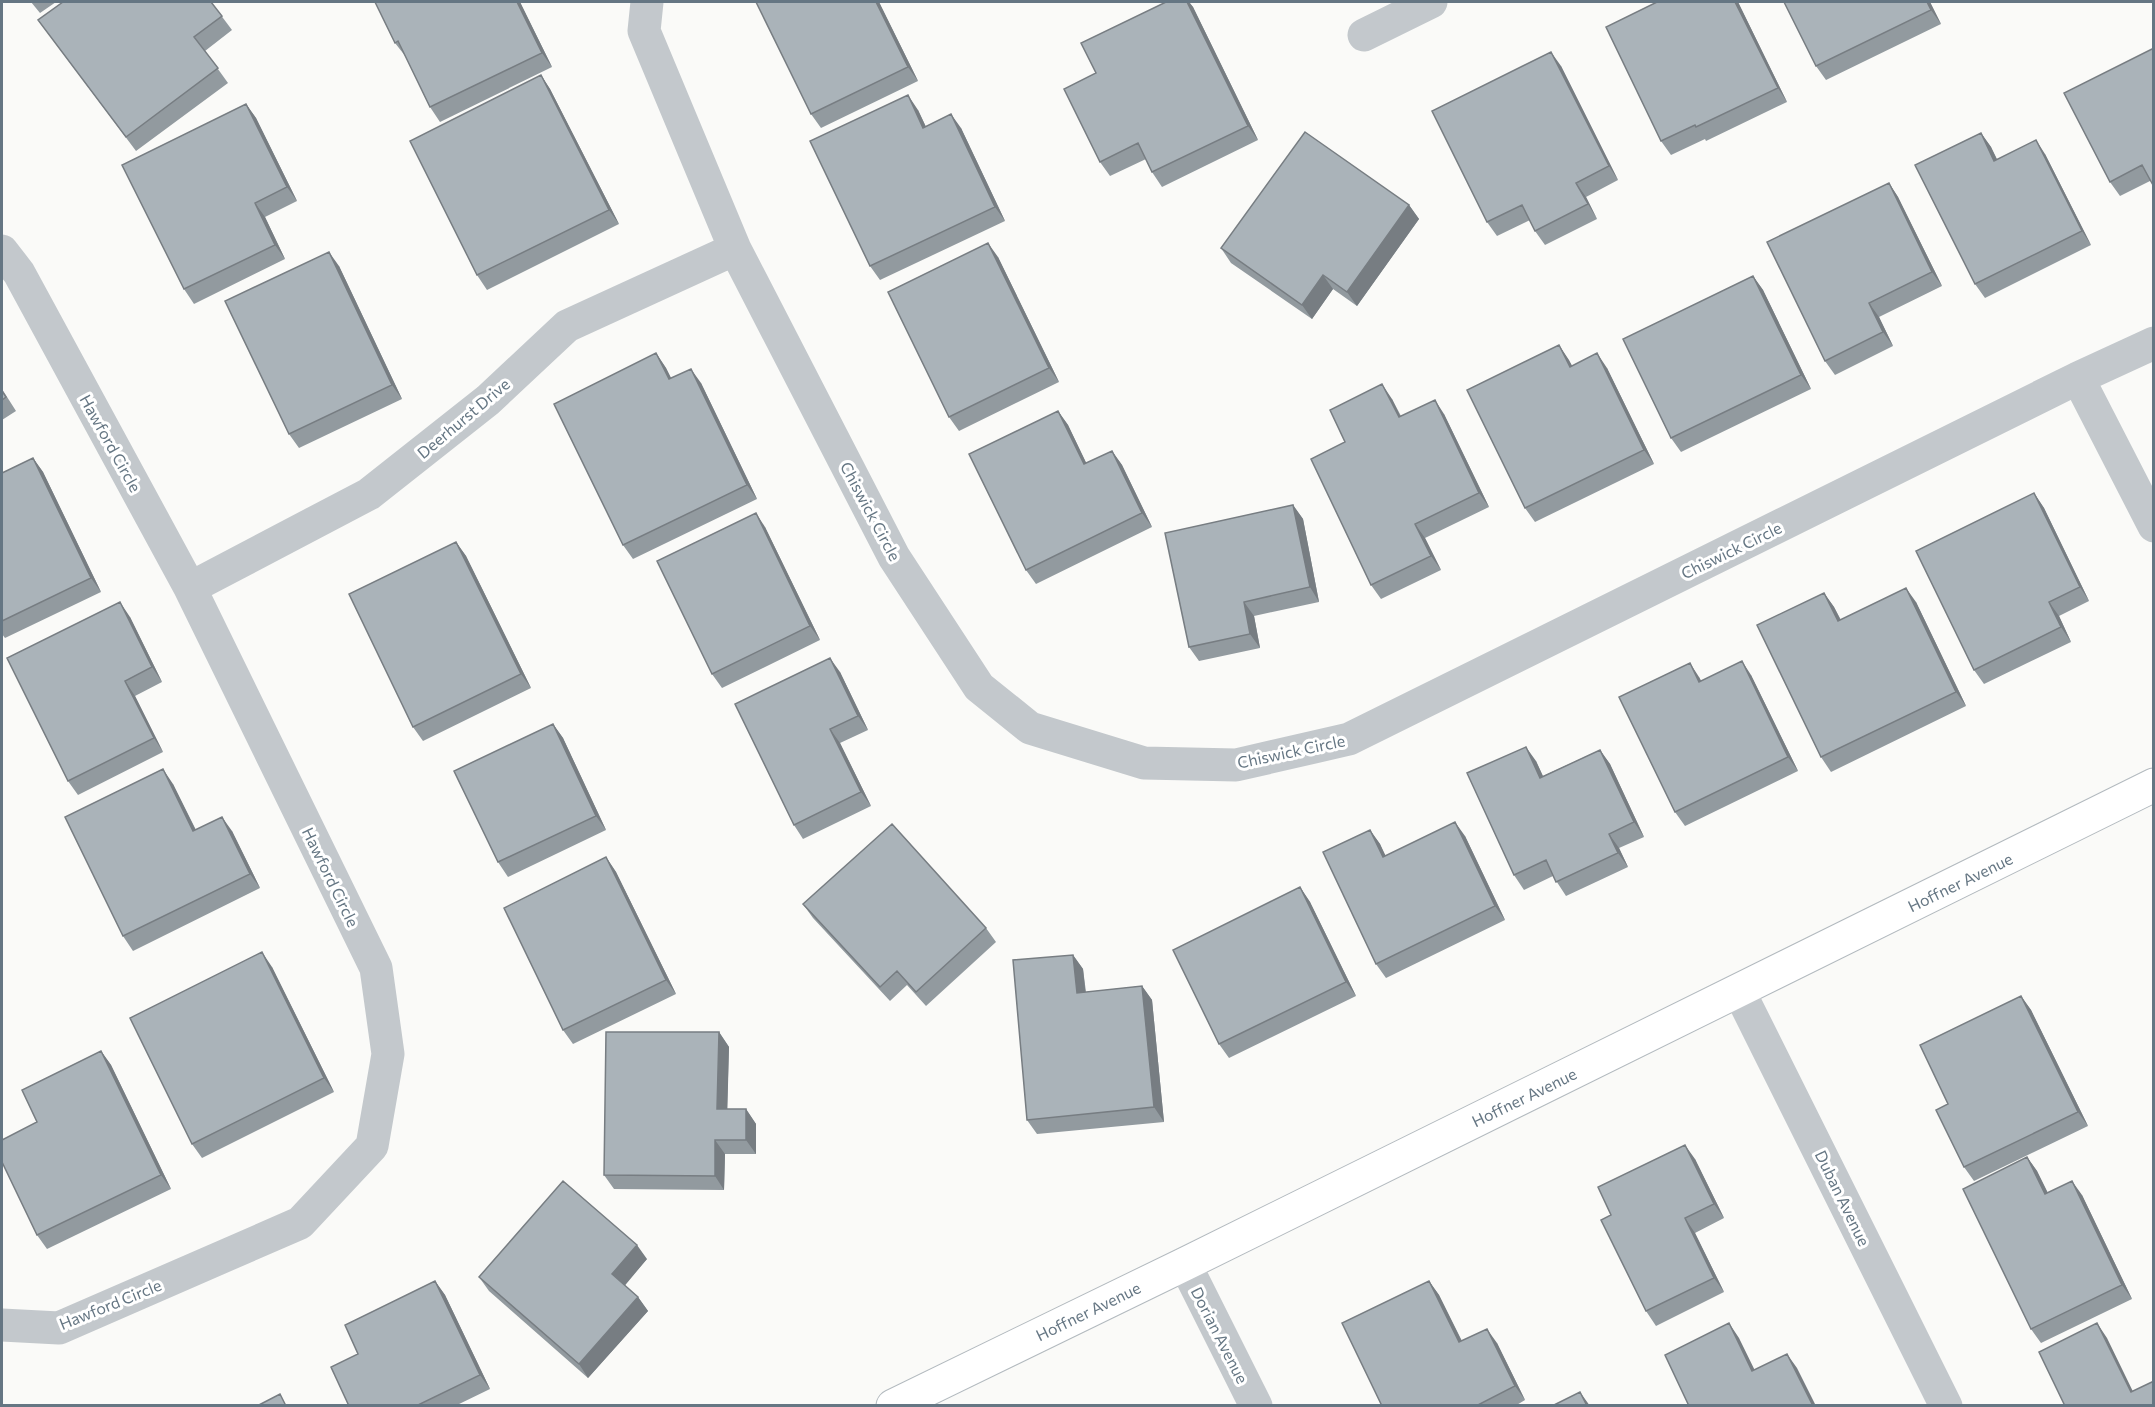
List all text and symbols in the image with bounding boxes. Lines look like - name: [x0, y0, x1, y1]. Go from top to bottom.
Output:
- street label: Deerhurst Drive: [413, 374, 513, 462]
- street label: Hawford Circle: [76, 391, 146, 495]
- street label: Chiswick Circle: [837, 458, 905, 564]
- street label: Chiswick Circle: [1678, 517, 1784, 583]
- street label: Chiswick Circle: [1235, 730, 1347, 772]
- street label: Hawford Circle: [299, 824, 363, 930]
- street label: Hoffner Avenue: [1905, 848, 2015, 916]
- street label: Hoffner Avenue: [1469, 1063, 1579, 1131]
- street label: Duban Avenue: [1812, 1147, 1874, 1249]
- street label: Hawford Circle: [56, 1275, 164, 1333]
- street label: Hoffner Avenue: [1033, 1277, 1143, 1345]
- street label: Dorian Avenue: [1188, 1284, 1252, 1386]

